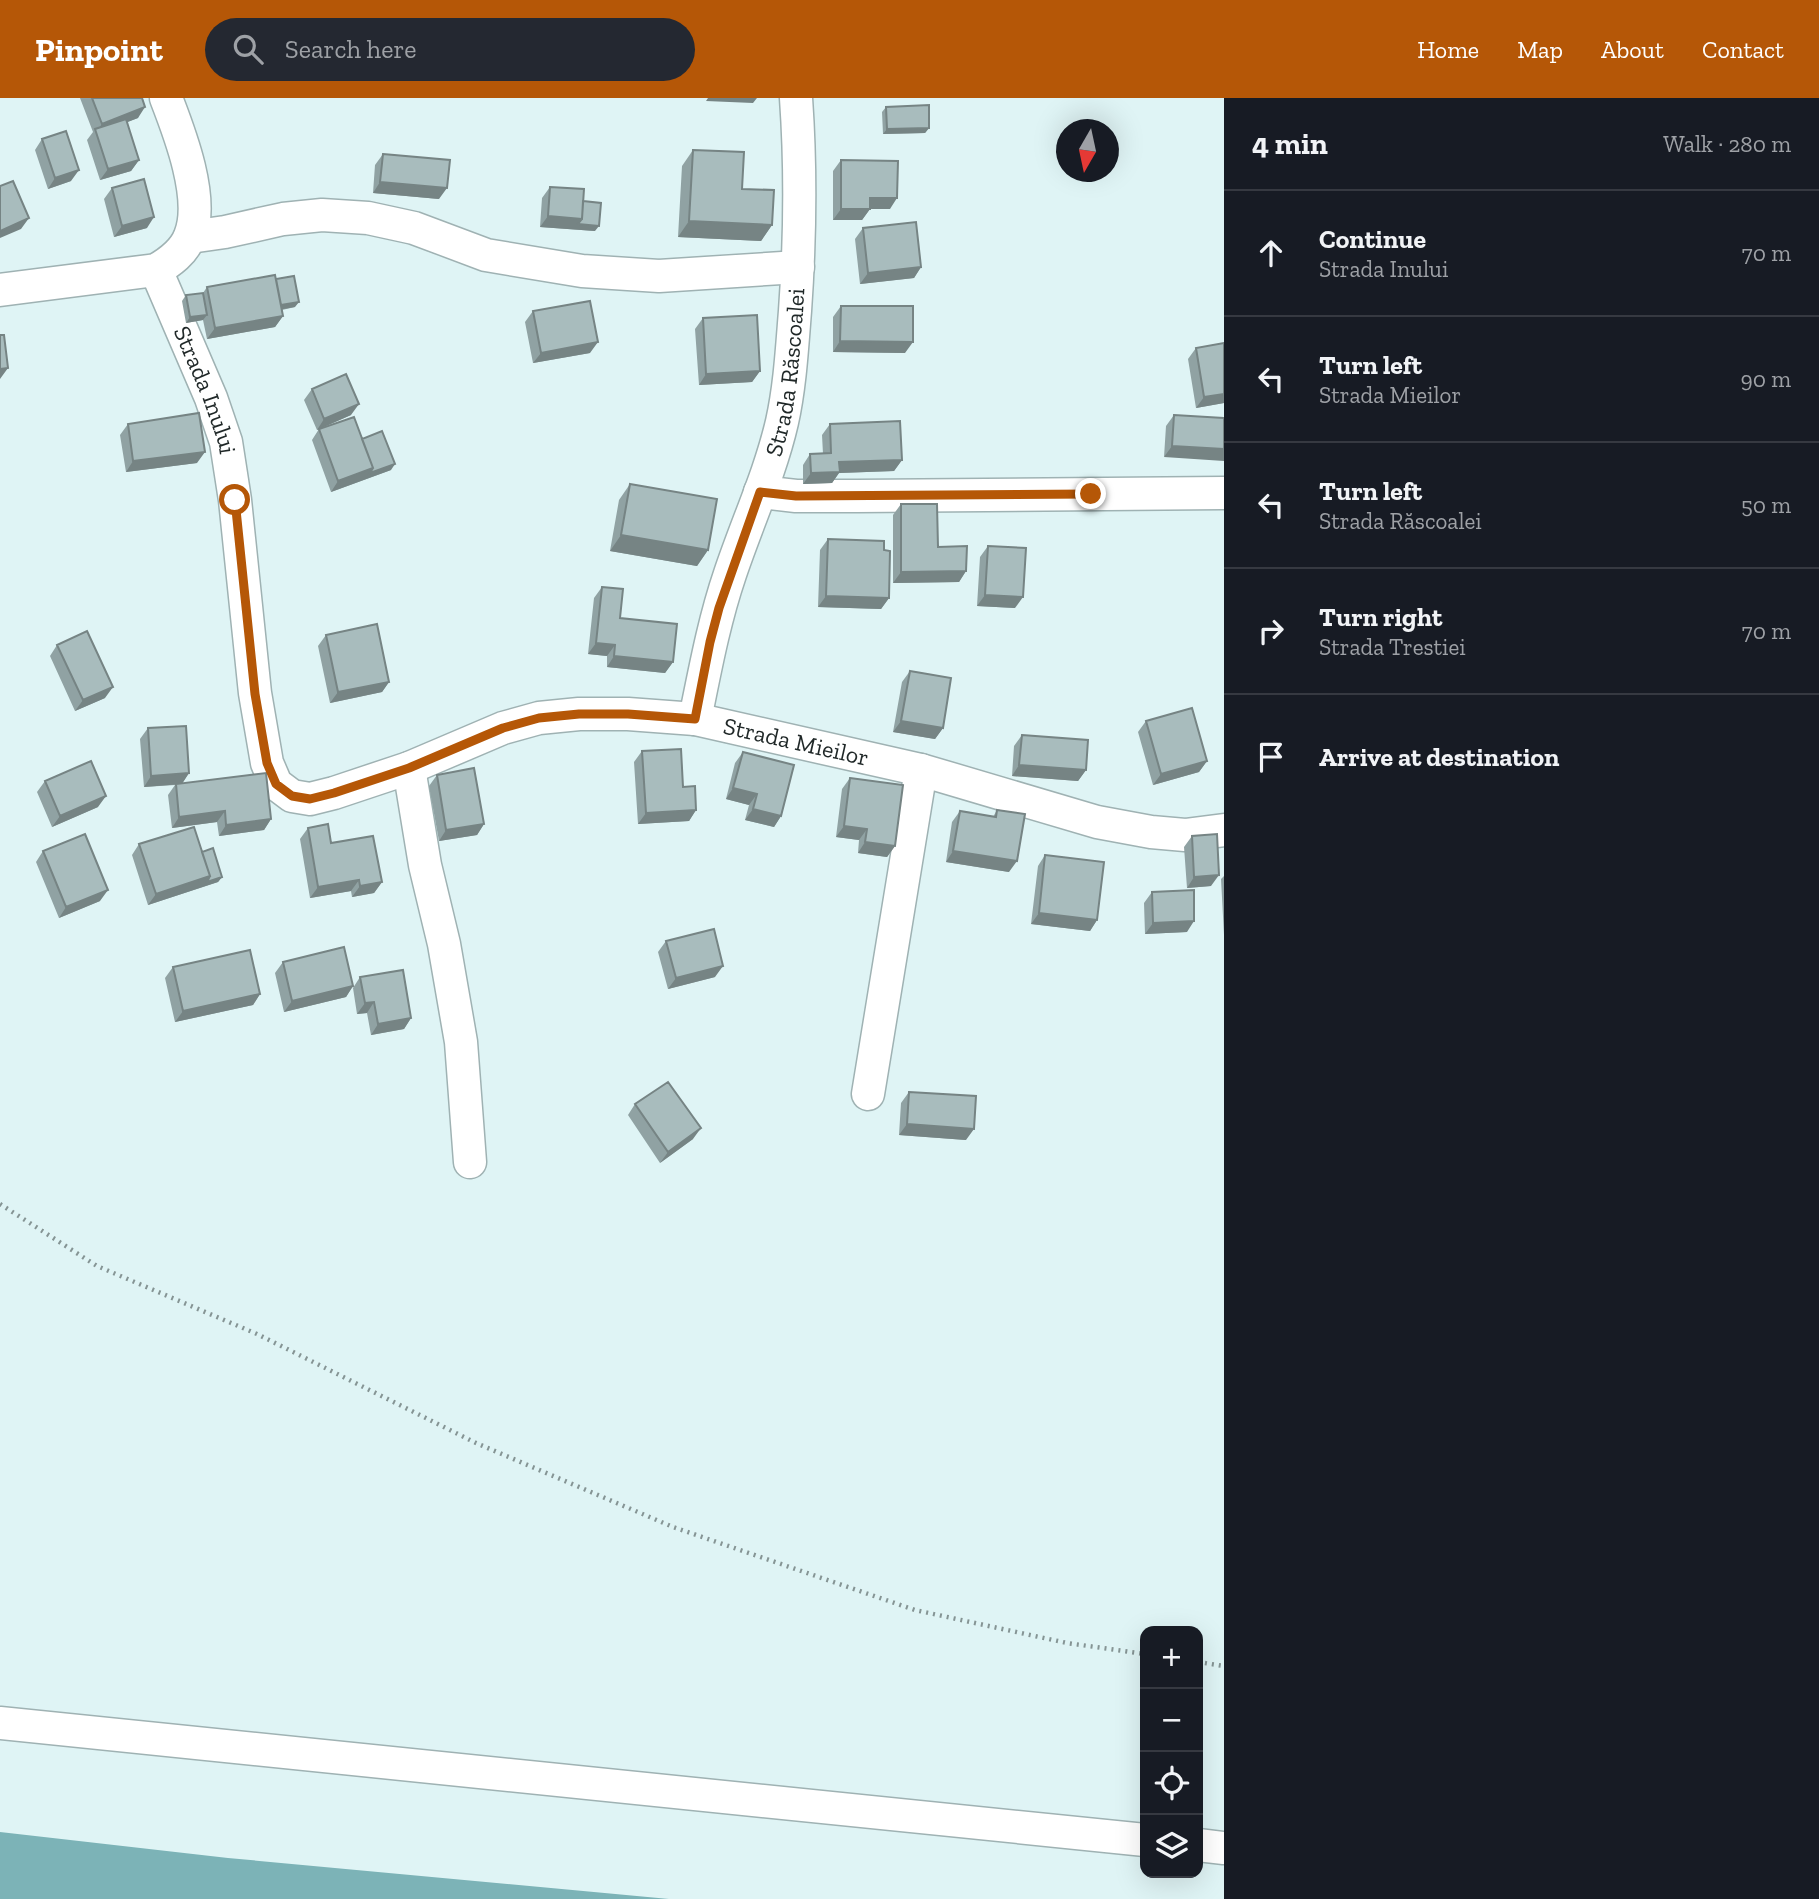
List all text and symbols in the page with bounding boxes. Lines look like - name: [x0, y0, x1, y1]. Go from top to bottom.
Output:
- search box: [205, 18, 695, 81]
- text: Pinpoint: [35, 30, 163, 69]
- icon: search: [229, 30, 267, 68]
- text: Search here: [285, 33, 417, 65]
- text: Home: [1417, 35, 1479, 64]
- text: Map: [1517, 35, 1563, 64]
- text: About: [1601, 35, 1664, 64]
- text: Contact: [1702, 35, 1784, 64]
- north arrow: [1056, 119, 1119, 182]
- text: 4 min: [1252, 126, 1328, 162]
- text: Walk · 280 m: [1663, 130, 1791, 158]
- text: Continue: [1319, 223, 1426, 255]
- icon: ahead: [1252, 234, 1290, 272]
- text: 70 m: [1742, 239, 1791, 267]
- text: Strada Inului: [1319, 255, 1448, 283]
- street label: Strada Răscoalei: [758, 287, 810, 460]
- street label: Strada Inului: [168, 321, 243, 456]
- text: Turn left: [1319, 349, 1422, 381]
- icon: left: [1252, 360, 1290, 398]
- text: 90 m: [1740, 365, 1791, 393]
- text: Strada Mieilor: [1319, 381, 1461, 409]
- text: Turn left: [1319, 475, 1422, 507]
- route end: [1075, 478, 1106, 509]
- route start: [219, 484, 250, 515]
- icon: left: [1252, 486, 1290, 524]
- text: 50 m: [1741, 491, 1791, 519]
- text: Strada Răscoalei: [1319, 507, 1482, 535]
- text: Turn right: [1319, 601, 1442, 633]
- icon: right: [1252, 612, 1290, 650]
- text: 70 m: [1742, 617, 1791, 645]
- text: Strada Trestiei: [1319, 633, 1466, 661]
- street label: Strada Mieilor: [721, 711, 872, 772]
- icon: arrive: [1252, 738, 1290, 776]
- text: Arrive at destination: [1319, 741, 1559, 773]
- map controls: [1140, 1626, 1203, 1878]
- button: +: [1140, 1626, 1203, 1689]
- button: −: [1140, 1689, 1203, 1752]
- button: locate: [1140, 1752, 1203, 1815]
- button: layers: [1140, 1815, 1203, 1878]

